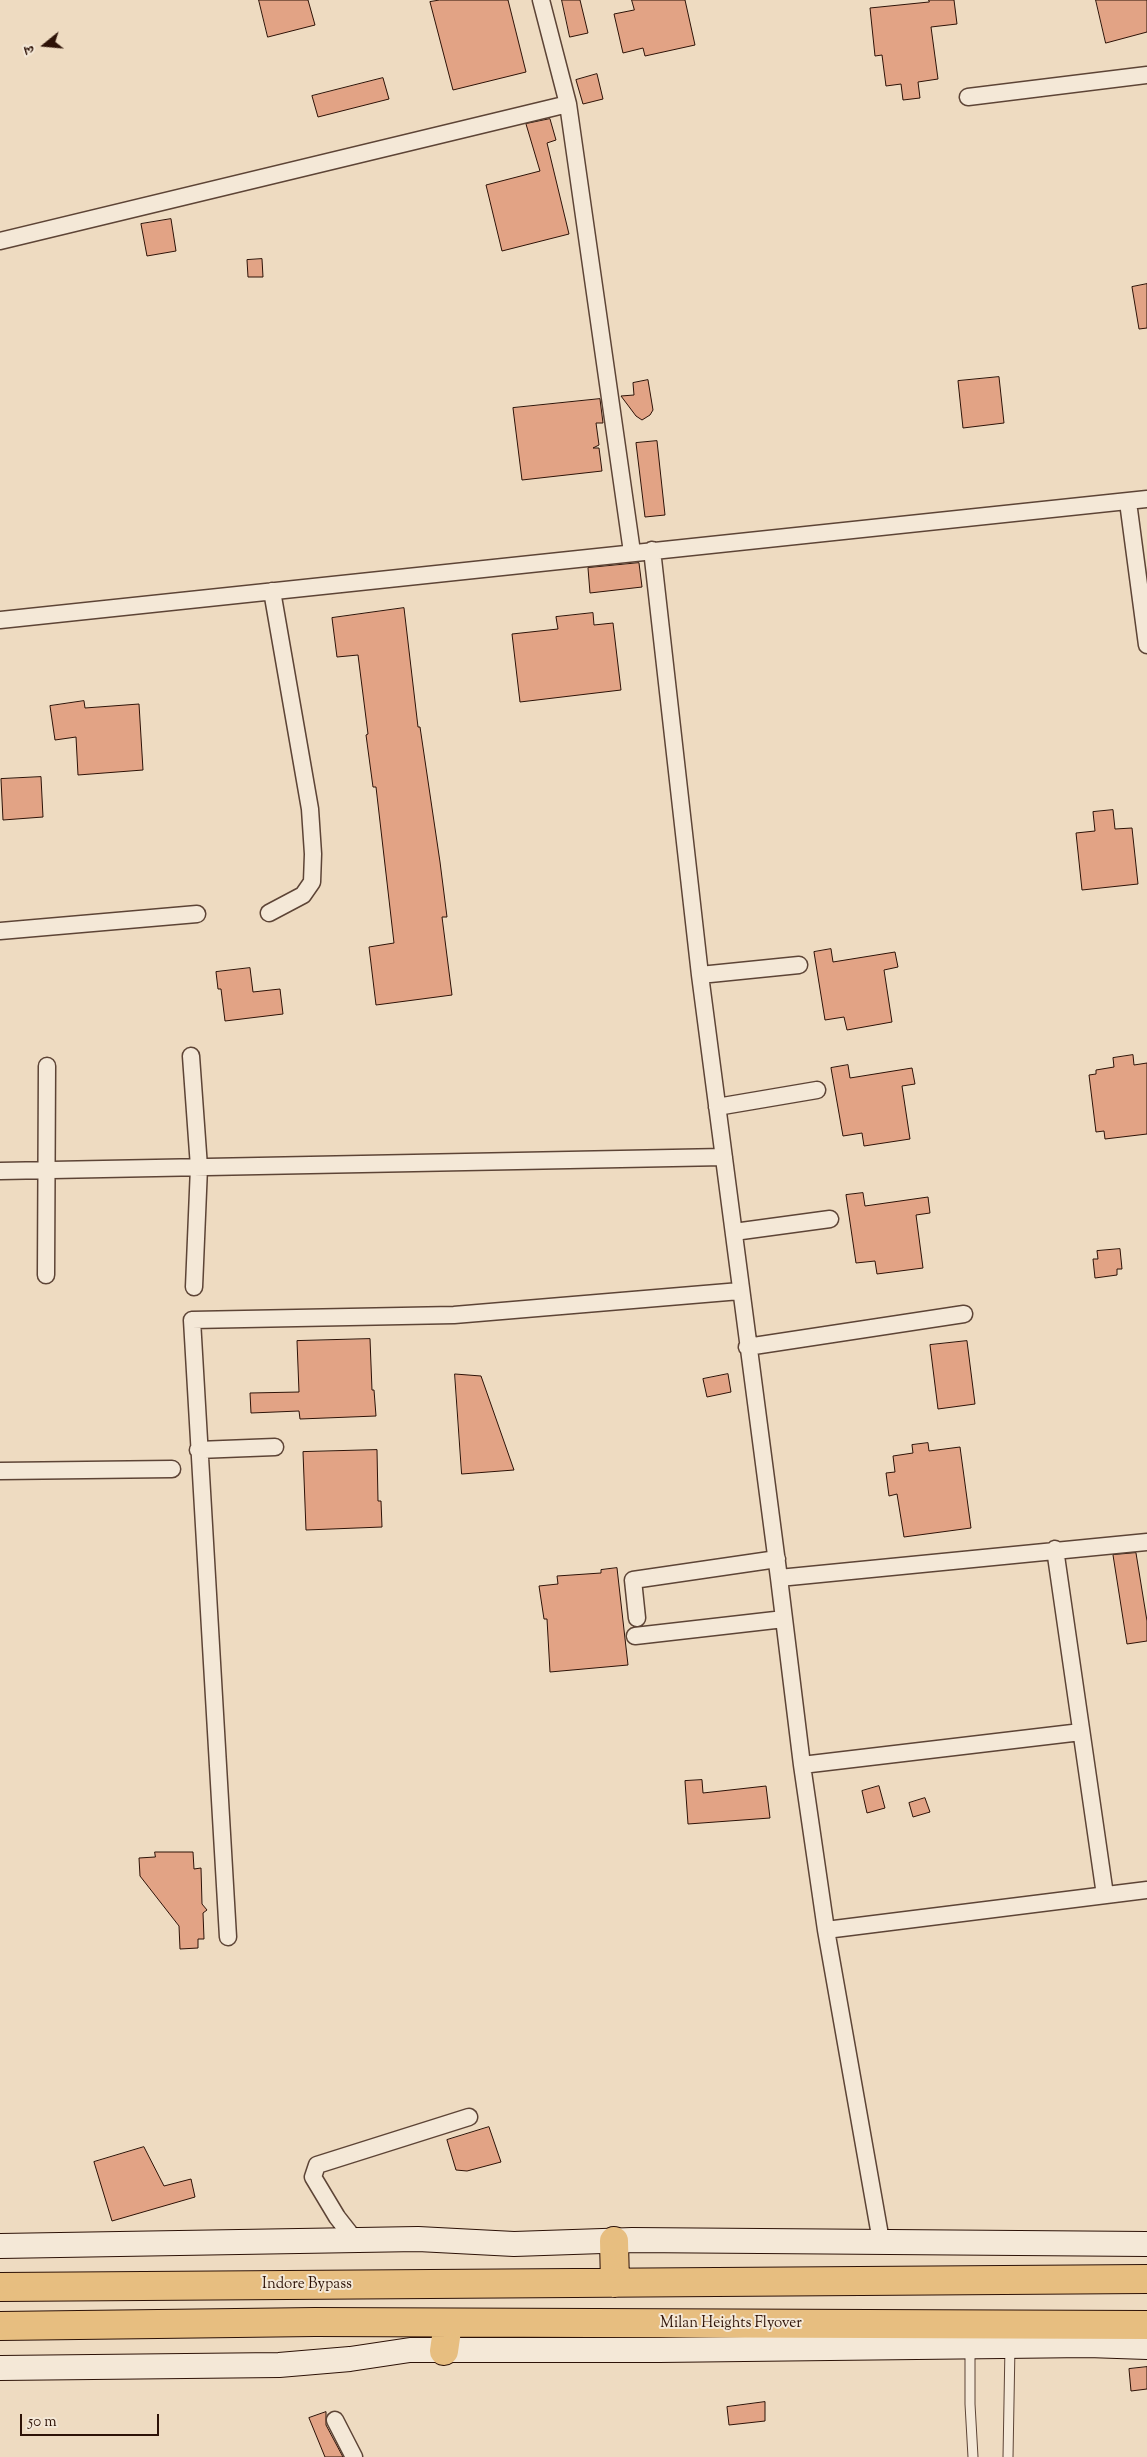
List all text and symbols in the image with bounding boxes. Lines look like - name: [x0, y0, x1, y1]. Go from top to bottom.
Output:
- north arrow: [20, 20, 70, 70]
- text: उ: [20, 43, 41, 56]
- street label: Indore Bypass: [262, 2276, 352, 2294]
- street label: Milan Heights Flyover: [660, 2315, 802, 2333]
- scale bar: [22, 2404, 161, 2436]
- text: 50 m: [28, 2412, 57, 2433]

